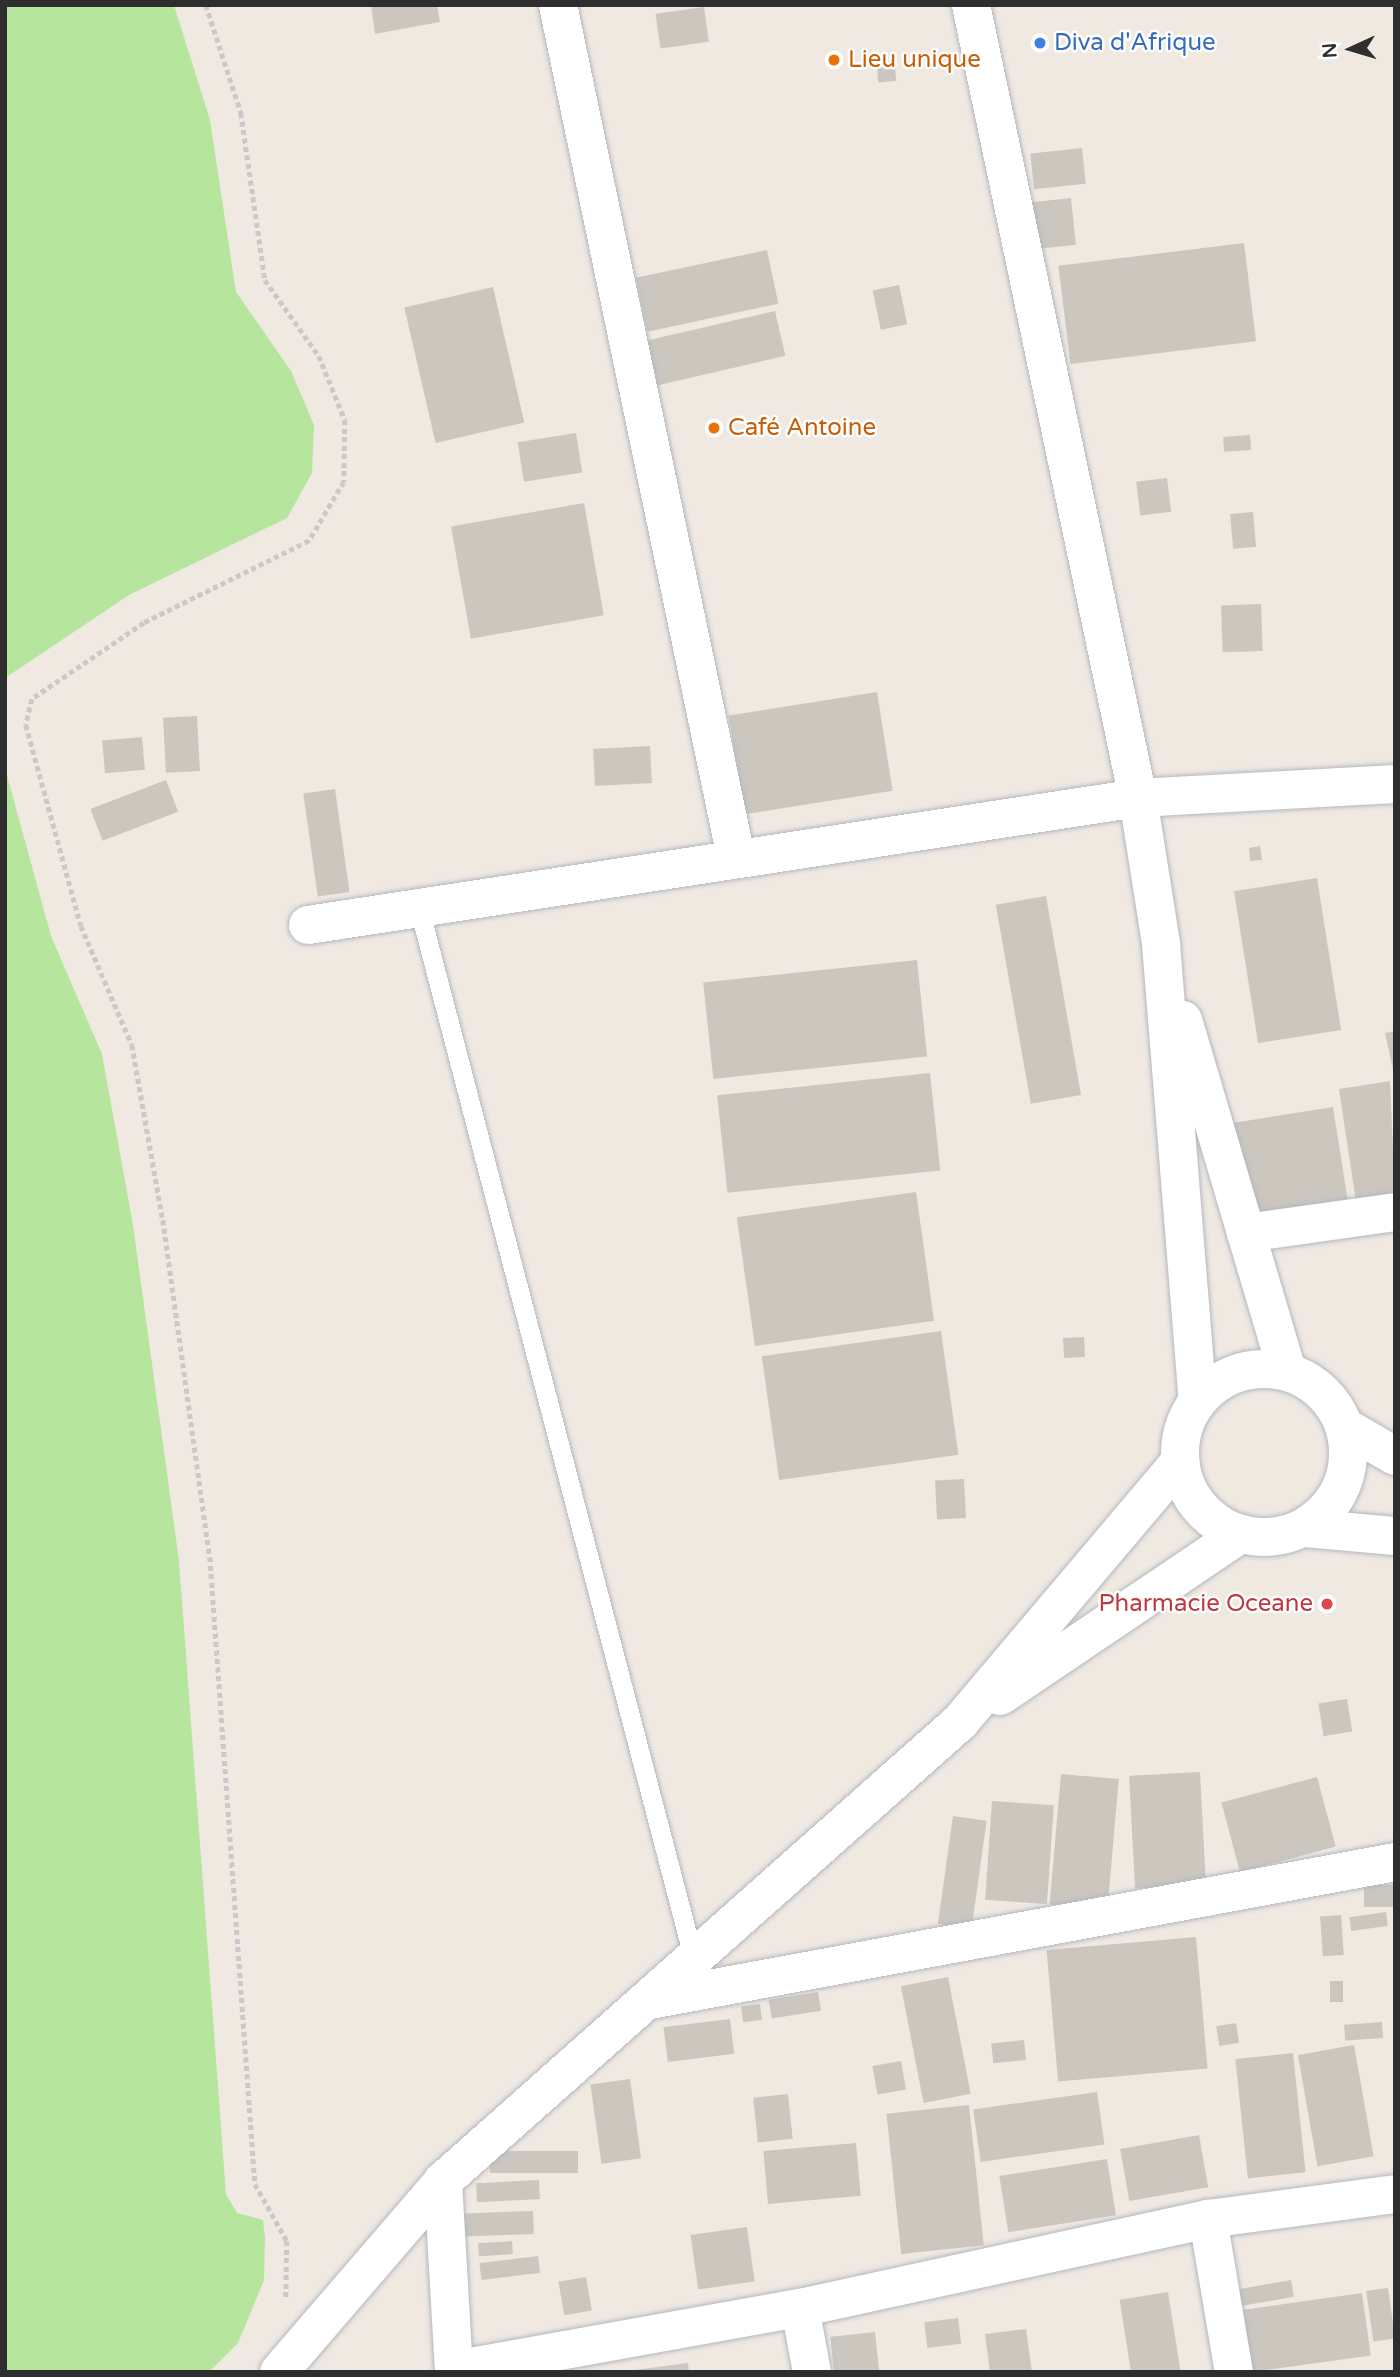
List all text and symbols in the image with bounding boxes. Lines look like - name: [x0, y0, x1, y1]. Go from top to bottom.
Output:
- north arrow: [1316, 14, 1386, 84]
- place label: Diva d'Afrique: [1054, 29, 1216, 57]
- marker: Diva d'Afrique: [1032, 35, 1048, 51]
- text: N: [1319, 42, 1342, 59]
- place label: Lieu unique: [848, 46, 981, 74]
- marker: Lieu unique: [826, 52, 842, 68]
- place label: Café Antoine: [728, 414, 876, 442]
- marker: Café Antoine: [706, 420, 722, 436]
- place label: Pharmacie Oceane: [1099, 1590, 1313, 1618]
- marker: Pharmacie Oceane: [1319, 1596, 1335, 1612]

